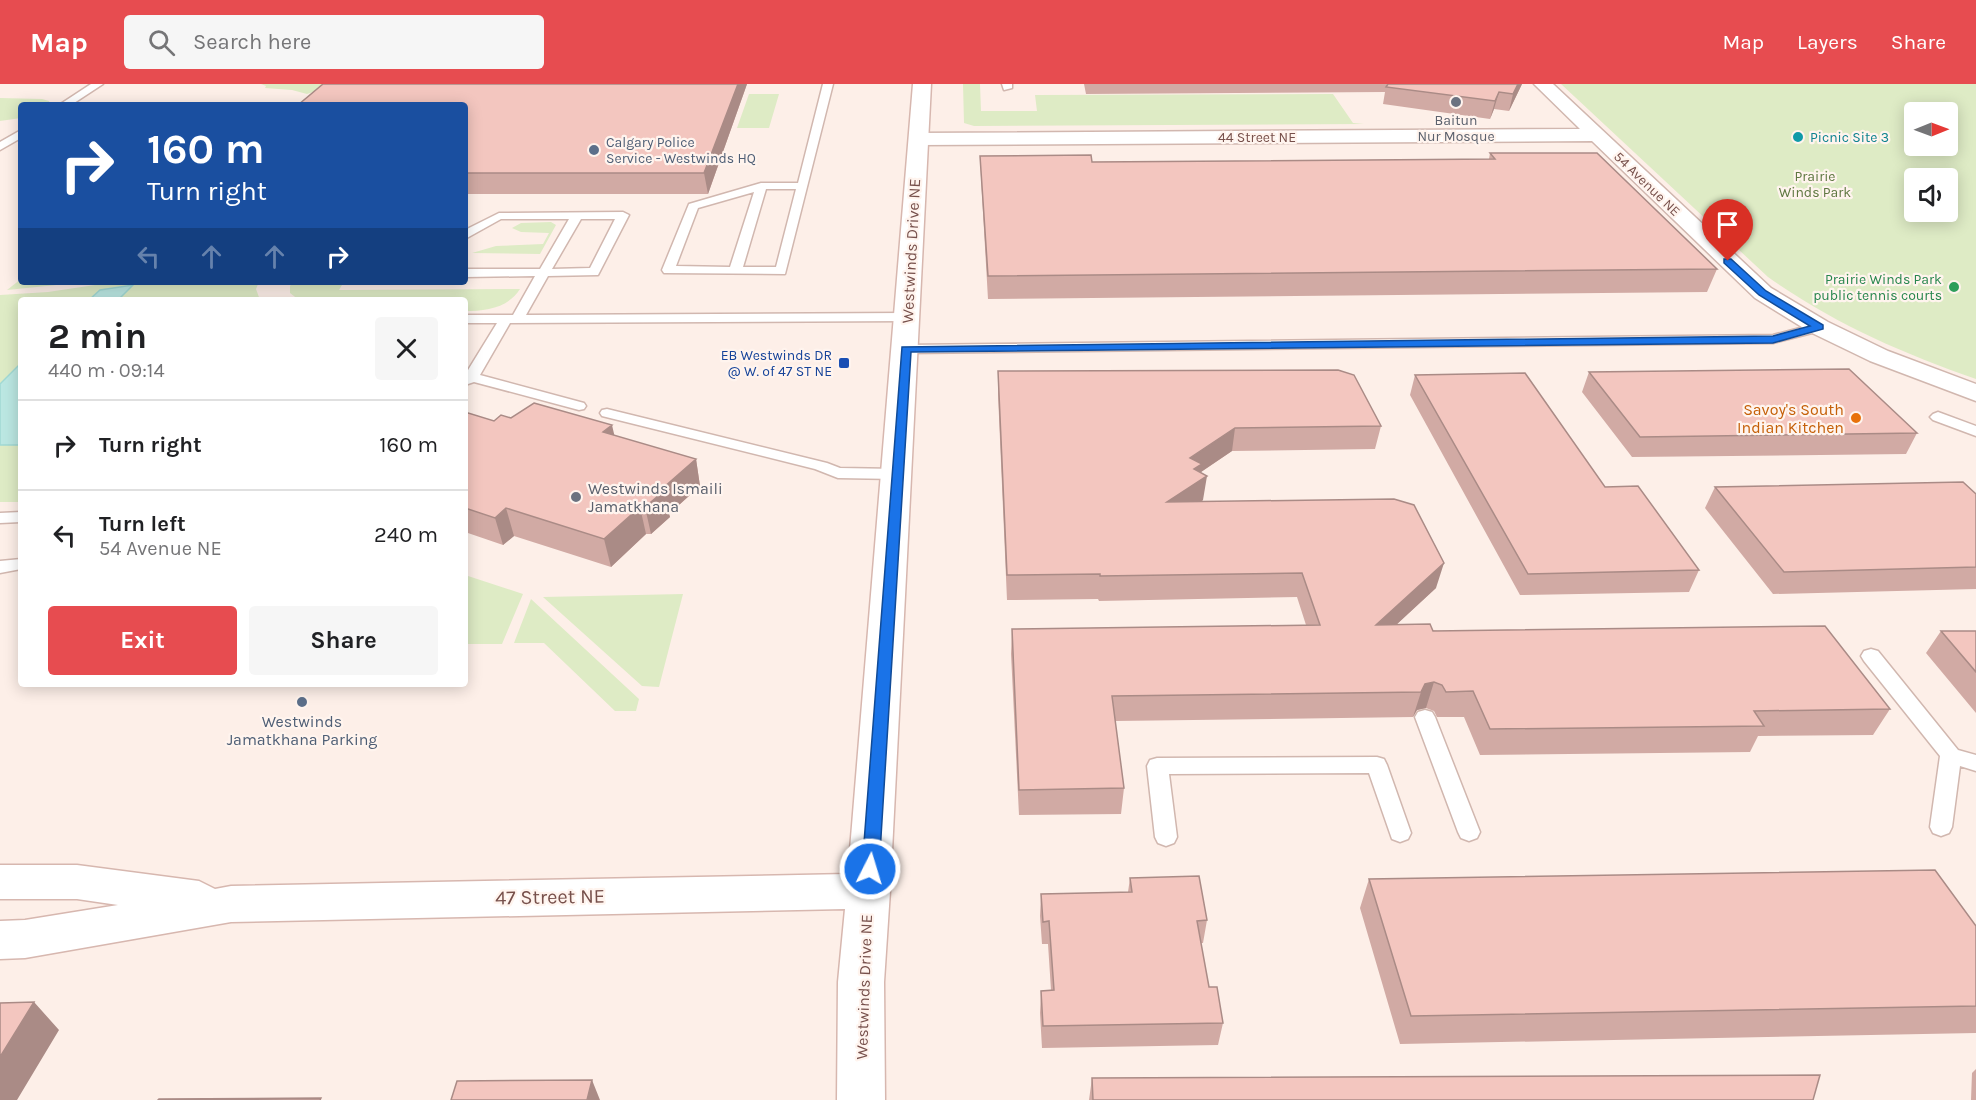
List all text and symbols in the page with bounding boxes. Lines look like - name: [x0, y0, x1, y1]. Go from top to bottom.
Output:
- search box: [124, 15, 544, 69]
- text: Map: [30, 26, 88, 59]
- icon: search: [145, 26, 178, 59]
- text: Search here: [193, 29, 311, 55]
- text: Map: [1722, 30, 1764, 54]
- text: Layers: [1797, 30, 1858, 54]
- text: Share: [1891, 30, 1946, 54]
- marker: Baitun Nur Mosque: [1449, 95, 1463, 109]
- north arrow: [1904, 102, 1958, 156]
- map controls: [1904, 102, 1958, 222]
- place label: Baitun Nur Mosque: [1417, 112, 1495, 145]
- text: 160 m: [147, 124, 265, 174]
- icon: right: [48, 126, 126, 204]
- street label: 44 Street NE: [1218, 129, 1296, 146]
- place label: Picnic Site 3: [1810, 129, 1889, 146]
- marker: Picnic Site 3: [1791, 130, 1805, 144]
- place label: Calgary Police Service - Westwinds HQ: [606, 134, 756, 167]
- marker: Calgary Police Service - Westwinds HQ: [587, 143, 601, 157]
- street label: 54 Avenue NE: [1610, 148, 1684, 220]
- park label: Prairie Winds Park: [1779, 168, 1851, 201]
- button: sound: [1904, 168, 1958, 222]
- text: Turn right: [147, 175, 267, 207]
- street label: Westwinds Drive NE: [898, 178, 924, 324]
- pin: [1702, 199, 1753, 261]
- icon: arrive: [1711, 208, 1744, 241]
- icon: left: [132, 240, 165, 273]
- icon: ahead: [195, 240, 228, 273]
- icon: ahead: [258, 240, 291, 273]
- icon: right: [321, 240, 354, 273]
- place label: Prairie Winds Park public tennis courts: [1813, 271, 1942, 304]
- marker: Prairie Winds Park public tennis courts: [1947, 280, 1961, 294]
- text: 2 min: [48, 315, 147, 357]
- button: close: [375, 317, 438, 380]
- place label: EB Westwinds DR @ W. of 47 ST NE: [721, 347, 832, 380]
- marker: EB Westwinds DR @ W. of 47 ST NE: [837, 356, 851, 370]
- text: 440 m · 09:14: [48, 359, 165, 382]
- place label: Savoy's South Indian Kitchen: [1737, 400, 1844, 437]
- marker: Savoy's South Indian Kitchen: [1849, 411, 1863, 425]
- icon: right: [48, 429, 81, 462]
- text: Turn right: [99, 432, 202, 458]
- text: 160 m: [379, 432, 438, 458]
- place label: Westwinds Ismaili Jamatkhana: [588, 479, 723, 516]
- marker: Westwinds Ismaili Jamatkhana: [569, 490, 583, 504]
- text: Turn left: [99, 511, 186, 537]
- icon: left: [48, 519, 81, 552]
- text: 240 m: [374, 522, 438, 548]
- text: 54 Avenue NE: [99, 537, 222, 560]
- button: Exit: [48, 606, 237, 675]
- button: Share: [249, 606, 438, 675]
- marker: Westwinds Jamatkhana Parking: [295, 695, 309, 709]
- place label: Westwinds Jamatkhana Parking: [227, 712, 377, 749]
- position arrow: [838, 837, 902, 901]
- street label: 47 Street NE: [495, 885, 605, 909]
- street label: Westwinds Drive NE: [852, 914, 876, 1060]

